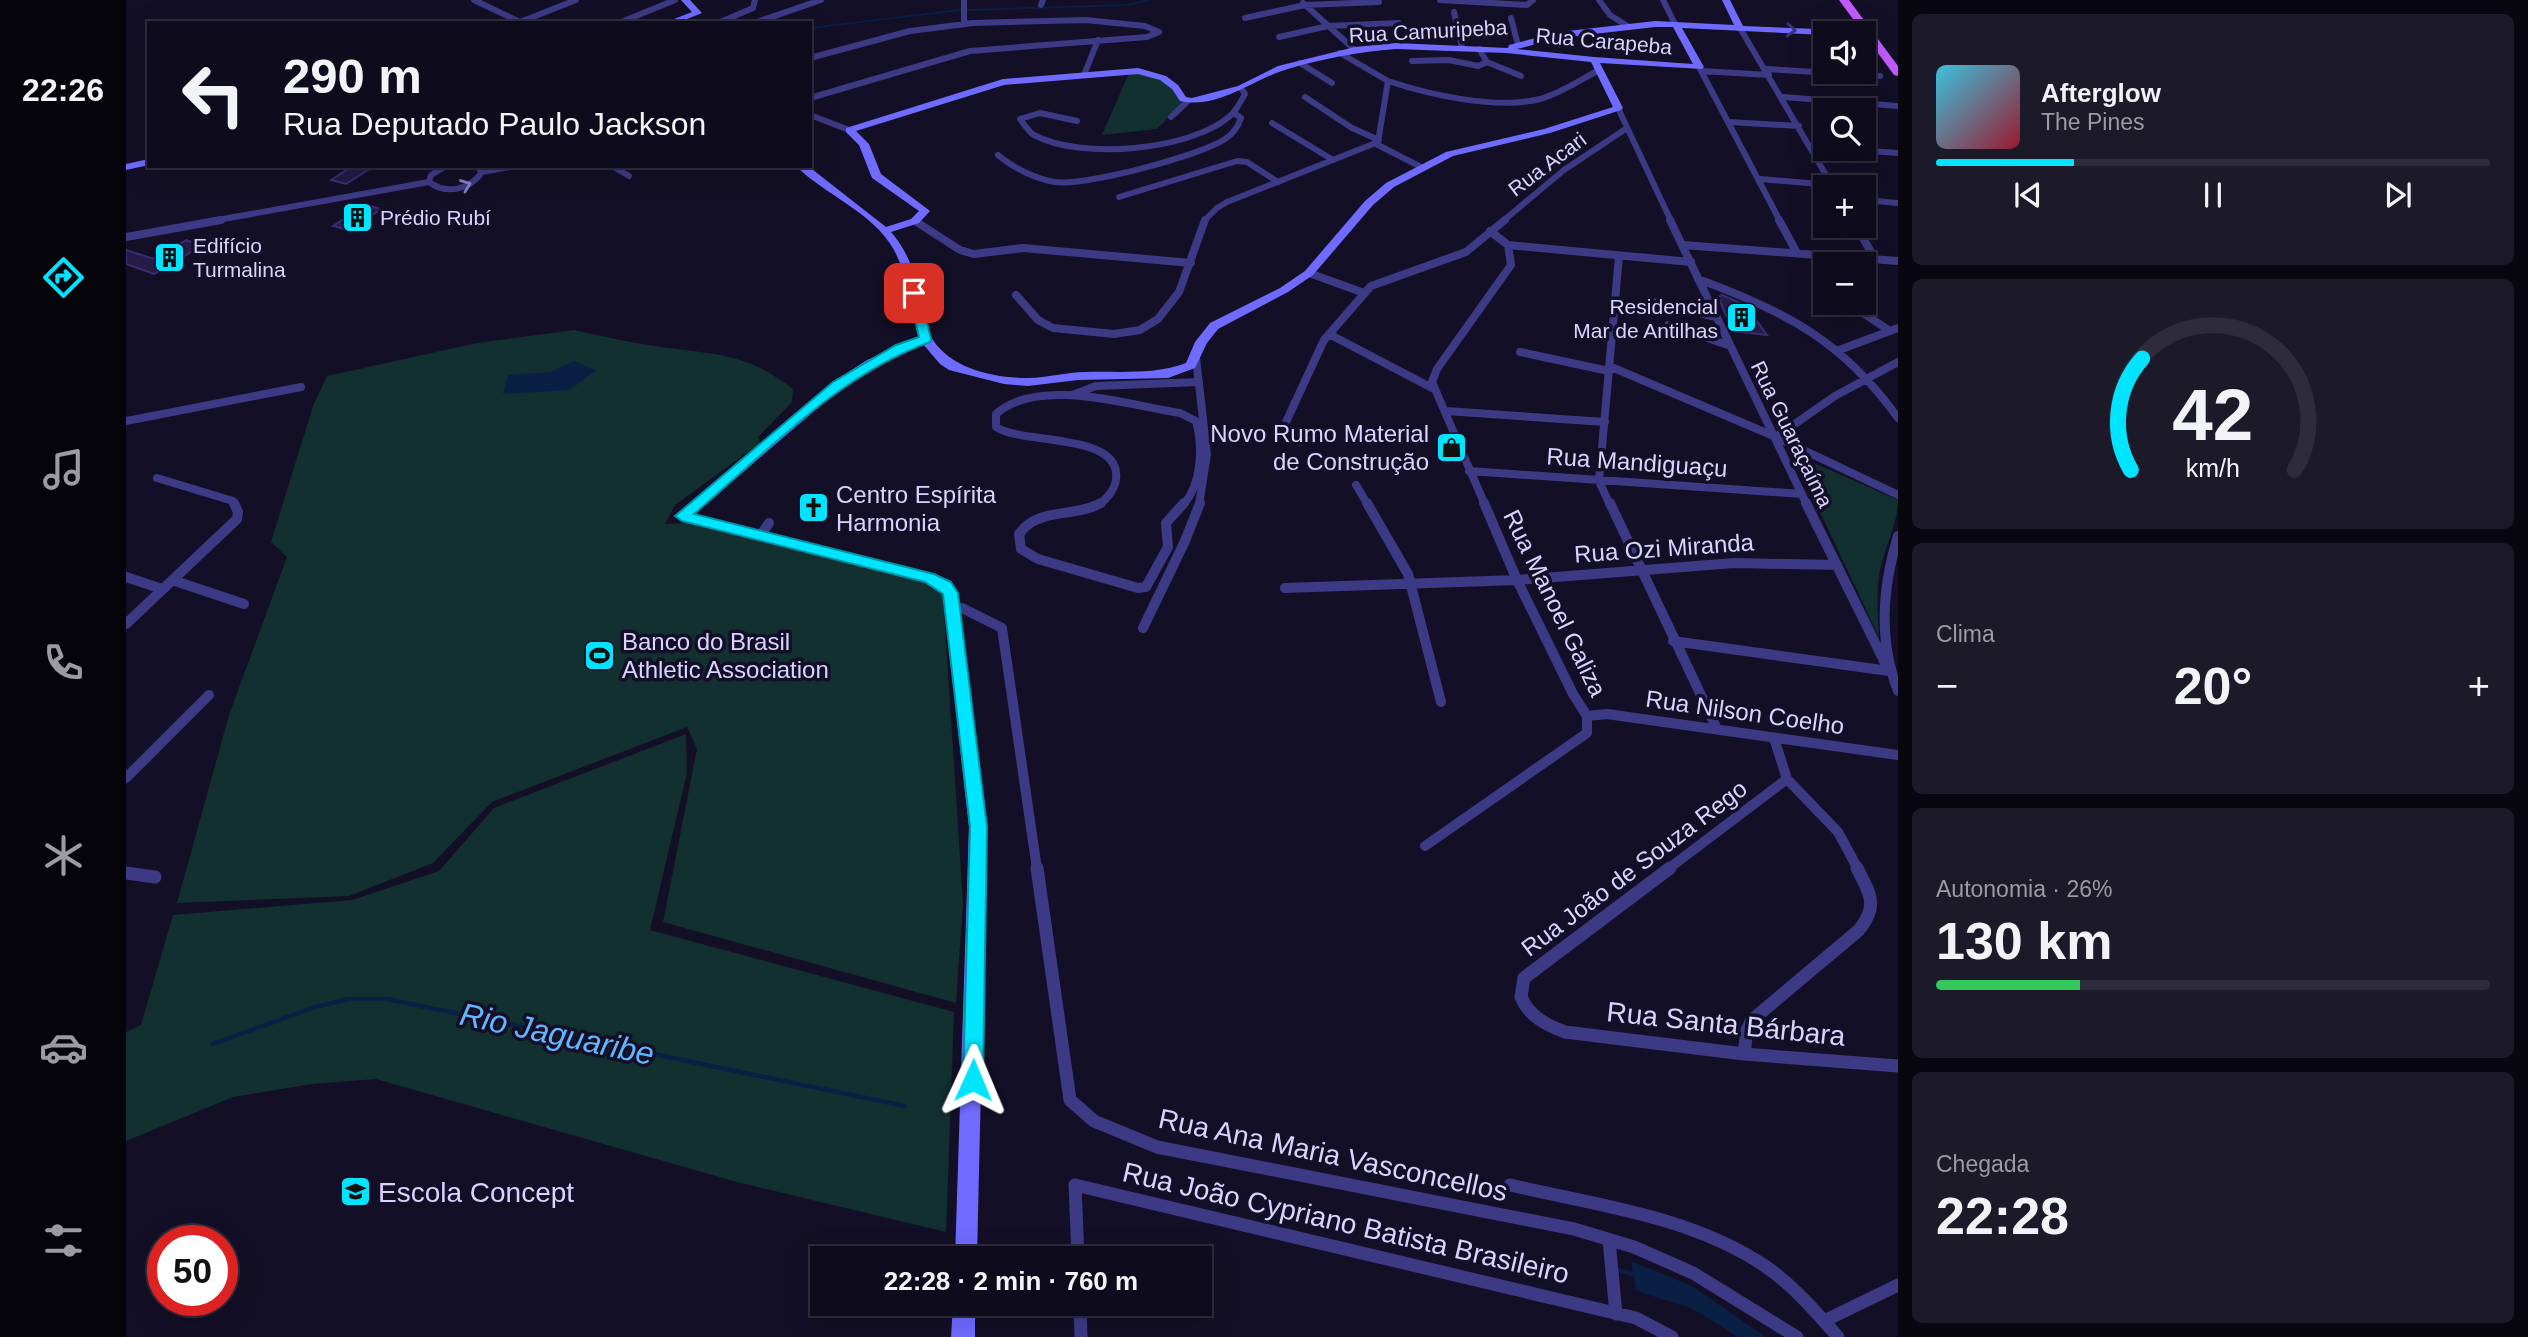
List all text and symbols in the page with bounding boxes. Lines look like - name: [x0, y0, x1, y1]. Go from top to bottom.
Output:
- street label: Rua Camuripeba: [1348, 15, 1508, 47]
- map controls: [1813, 21, 1876, 315]
- button: sound: [1813, 21, 1876, 84]
- one-way arrow: [1786, 23, 1797, 38]
- street label: Rua Carapeba: [1535, 24, 1673, 58]
- icon: left: [168, 49, 259, 140]
- text: 290 m: [283, 49, 422, 103]
- text: 22:26: [22, 72, 104, 108]
- text: Afterglow: [2041, 78, 2161, 108]
- button: search: [1813, 98, 1876, 161]
- text: Rua Deputado Paulo Jackson: [283, 106, 706, 142]
- text: The Pines: [2041, 109, 2145, 135]
- street label: Rua Acari: [1504, 127, 1590, 201]
- button: +: [1813, 175, 1876, 238]
- icon: previous: [2009, 176, 2047, 214]
- icon: pause: [2194, 176, 2232, 214]
- icon: next: [2379, 176, 2417, 214]
- one-way arrow: [459, 179, 471, 193]
- building icon: Prédio Rubí: [340, 200, 374, 234]
- place label: Prédio Rubí: [380, 206, 491, 229]
- place label: Edifício Turmalina: [193, 234, 286, 281]
- building icon: Edifício Turmalina: [153, 240, 187, 274]
- button: −: [1813, 252, 1876, 315]
- icon: directions: [39, 253, 88, 302]
- pin: [884, 263, 944, 323]
- icon: arrive: [895, 274, 933, 312]
- place label: Residencial Mar de Antilhas: [1573, 295, 1718, 342]
- building icon: Residencial Mar de Antilhas: [1724, 301, 1758, 335]
- street label: Rua Guaraçaíma: [1747, 357, 1838, 511]
- text: 42: [2173, 374, 2253, 455]
- place label: Novo Rumo Material de Construção: [1210, 420, 1429, 475]
- shop icon: Novo Rumo Material de Construção: [1435, 430, 1469, 464]
- street label: Rua Mandiguaçu: [1546, 442, 1728, 482]
- icon: music: [39, 445, 88, 494]
- text: km/h: [2186, 454, 2240, 482]
- place label: Centro Espírita Harmonia: [836, 481, 997, 536]
- church icon: Centro Espírita Harmonia: [796, 491, 830, 525]
- street label: Rua Manoel Galiza: [1498, 505, 1612, 701]
- street label: Rua Ozi Miranda: [1573, 528, 1755, 568]
- text: Clima: [1936, 621, 1995, 647]
- place label: Banco do Brasil Athletic Association: [622, 628, 829, 683]
- icon: phone: [39, 638, 88, 687]
- sports icon: Banco do Brasil Athletic Association: [582, 638, 616, 672]
- text: 20°: [2174, 657, 2252, 715]
- text: −: [1936, 665, 1958, 707]
- text: +: [2468, 665, 2490, 707]
- street label: Rua Nilson Coelho: [1644, 685, 1846, 739]
- street label: Rua João de Souza Rego: [1516, 775, 1752, 961]
- icon: climate: [39, 831, 88, 880]
- text: Autonomia · 26%: [1936, 876, 2112, 902]
- text: 130 km: [1936, 912, 2112, 970]
- water label: Rio Jaguaribe: [457, 996, 657, 1072]
- street label: Rua Santa Bárbara: [1605, 996, 1847, 1052]
- icon: car: [39, 1023, 88, 1072]
- position arrow: [936, 1043, 1010, 1117]
- street label: Rua Ana Maria Vasconcellos: [1156, 1103, 1510, 1207]
- text: Chegada: [1936, 1151, 2029, 1177]
- street label: Rua João Cypriano Batista Brasileiro: [1120, 1156, 1572, 1290]
- school or university icon: Escola Concept: [338, 1175, 372, 1209]
- place label: Escola Concept: [378, 1177, 574, 1208]
- text: 22:28: [1936, 1187, 2069, 1245]
- icon: filters: [39, 1216, 88, 1265]
- speed limit sign: 50: [147, 1225, 238, 1316]
- text: 22:28 · 2 min · 760 m: [884, 1266, 1138, 1296]

